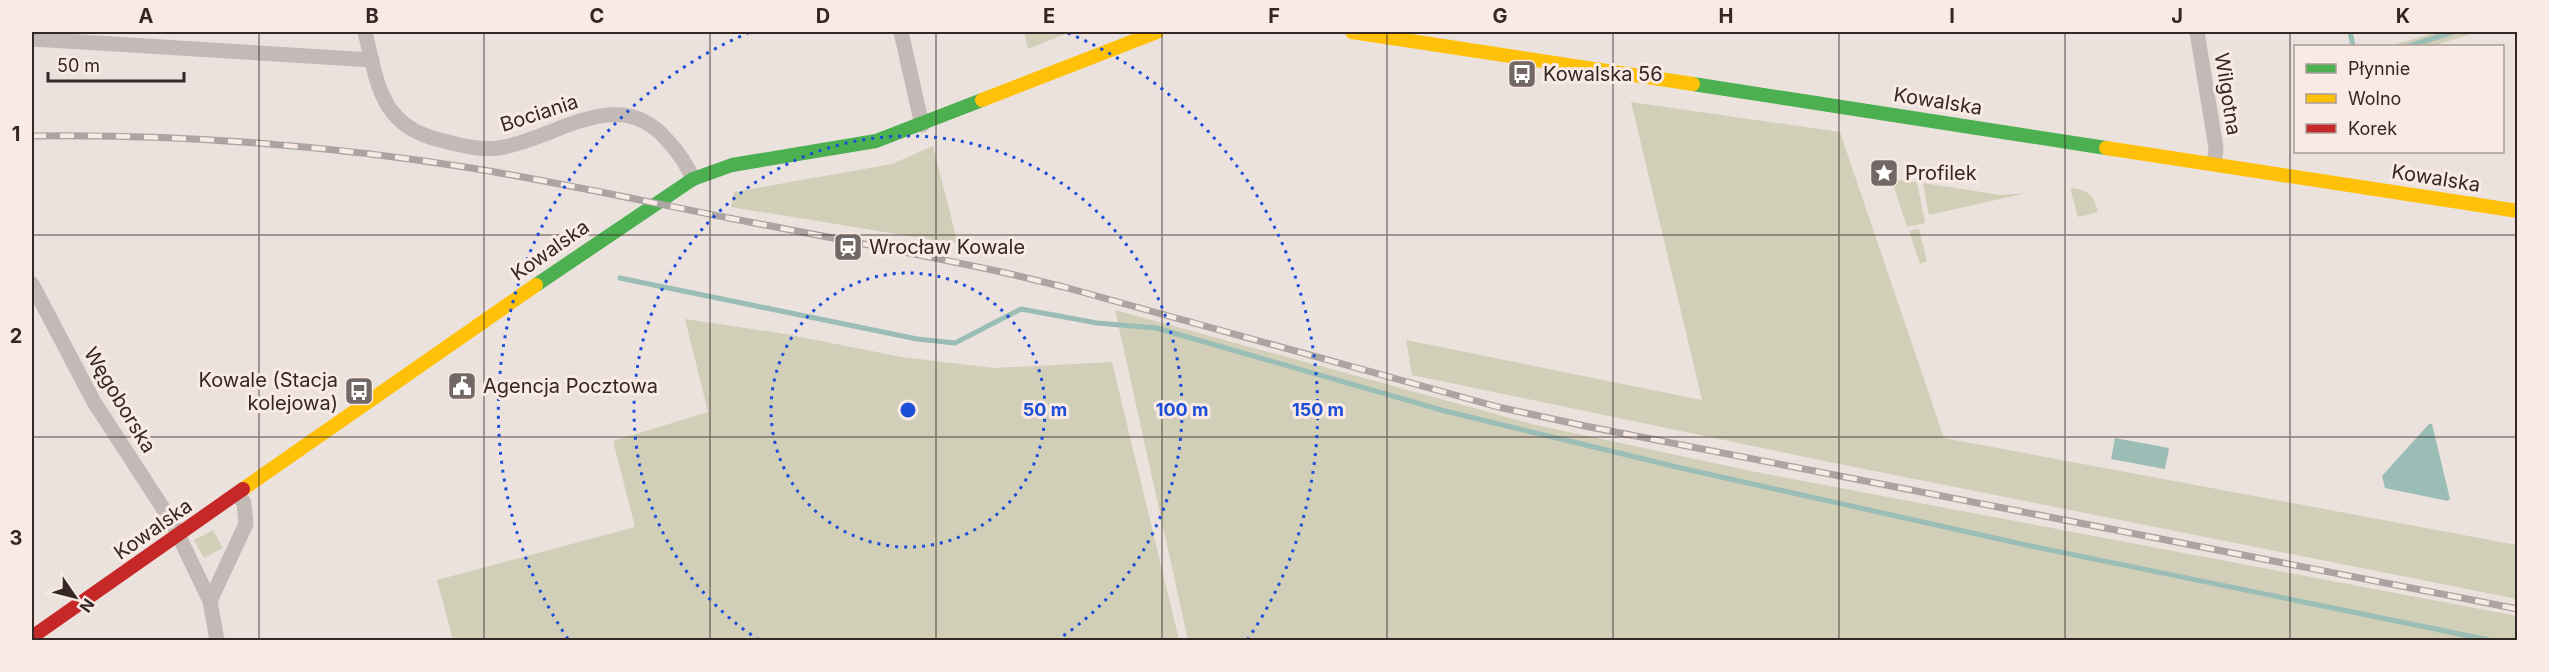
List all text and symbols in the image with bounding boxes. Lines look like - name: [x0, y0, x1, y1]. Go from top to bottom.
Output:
- text: A: [139, 4, 154, 28]
- text: B: [365, 4, 379, 28]
- text: C: [590, 4, 604, 28]
- text: D: [816, 4, 830, 28]
- text: E: [1043, 4, 1055, 28]
- text: F: [1268, 4, 1280, 28]
- text: G: [1492, 4, 1508, 28]
- text: H: [1719, 4, 1733, 28]
- text: I: [1949, 4, 1955, 28]
- text: J: [2171, 4, 2183, 28]
- text: K: [2396, 4, 2410, 28]
- scale bar: [48, 45, 184, 83]
- legend: [2294, 45, 2504, 153]
- street label: Wilgotna: [2210, 51, 2246, 137]
- text: 50 m: [57, 55, 100, 76]
- bus stop icon: Kowalska 56: [1506, 58, 1538, 90]
- text: Płynnie: [2348, 58, 2410, 79]
- place label: Kowalska 56: [1543, 62, 1663, 86]
- street label: Kowalska: [1892, 82, 1984, 120]
- text: Wolno: [2348, 88, 2401, 109]
- street label: Bociania: [497, 89, 581, 137]
- text: Korek: [2348, 118, 2397, 139]
- text: 1: [12, 122, 20, 146]
- place icon: Profilek: [1868, 157, 1900, 189]
- street label: Kowalska: [2390, 159, 2482, 197]
- place label: Profilek: [1905, 161, 1977, 185]
- street label: Kowalska: [506, 215, 594, 285]
- station icon: Wrocław Kowale: [832, 231, 864, 263]
- place label: Wrocław Kowale: [869, 235, 1025, 259]
- text: 2: [10, 324, 22, 348]
- street label: Węgoborska: [79, 343, 161, 457]
- place label: Kowale (Stacja kolejowa): [198, 368, 338, 415]
- public building icon: Agencja Pocztowa: [446, 370, 478, 402]
- place label: Agencja Pocztowa: [483, 374, 658, 398]
- bus stop icon: Kowale (Stacja kolejowa): [343, 375, 375, 407]
- text: 50 m: [1023, 399, 1067, 420]
- text: 100 m: [1156, 399, 1208, 420]
- text: 150 m: [1292, 399, 1344, 420]
- centre of rings: [898, 400, 918, 420]
- street label: Kowalska: [109, 494, 197, 564]
- text: 3: [10, 526, 22, 550]
- north arrow: [45, 567, 105, 627]
- text: N: [76, 595, 99, 616]

